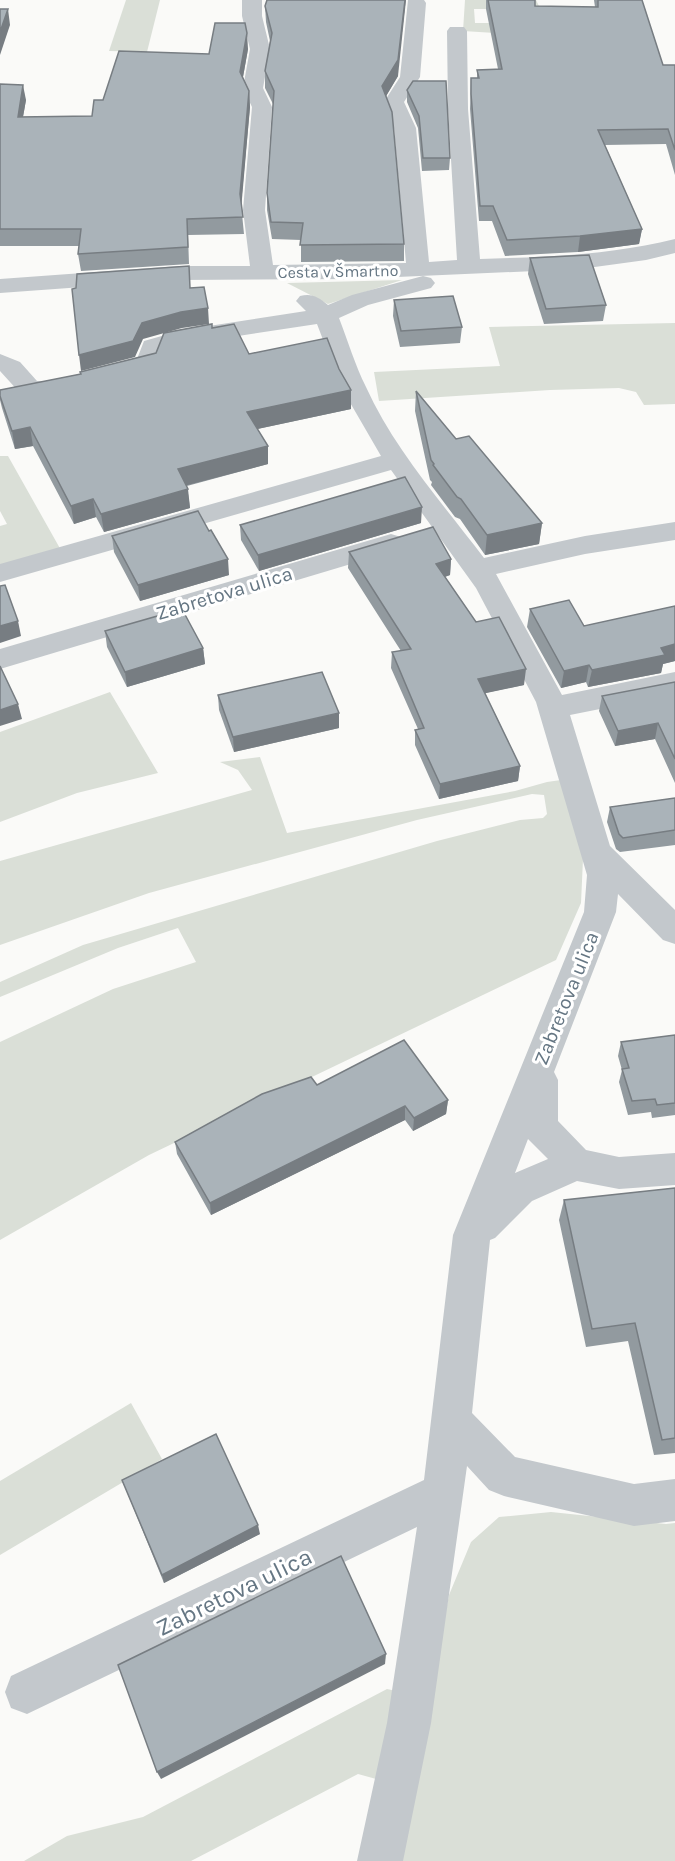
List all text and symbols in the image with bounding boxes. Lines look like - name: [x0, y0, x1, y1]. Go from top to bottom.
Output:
- street label: Cesta v Šmartno: [278, 261, 398, 282]
- street label: Zabretova ulica: [153, 562, 295, 625]
- street label: Zabretova ulica: [529, 928, 604, 1068]
- street label: Zabretova ulica: [152, 1542, 316, 1642]

